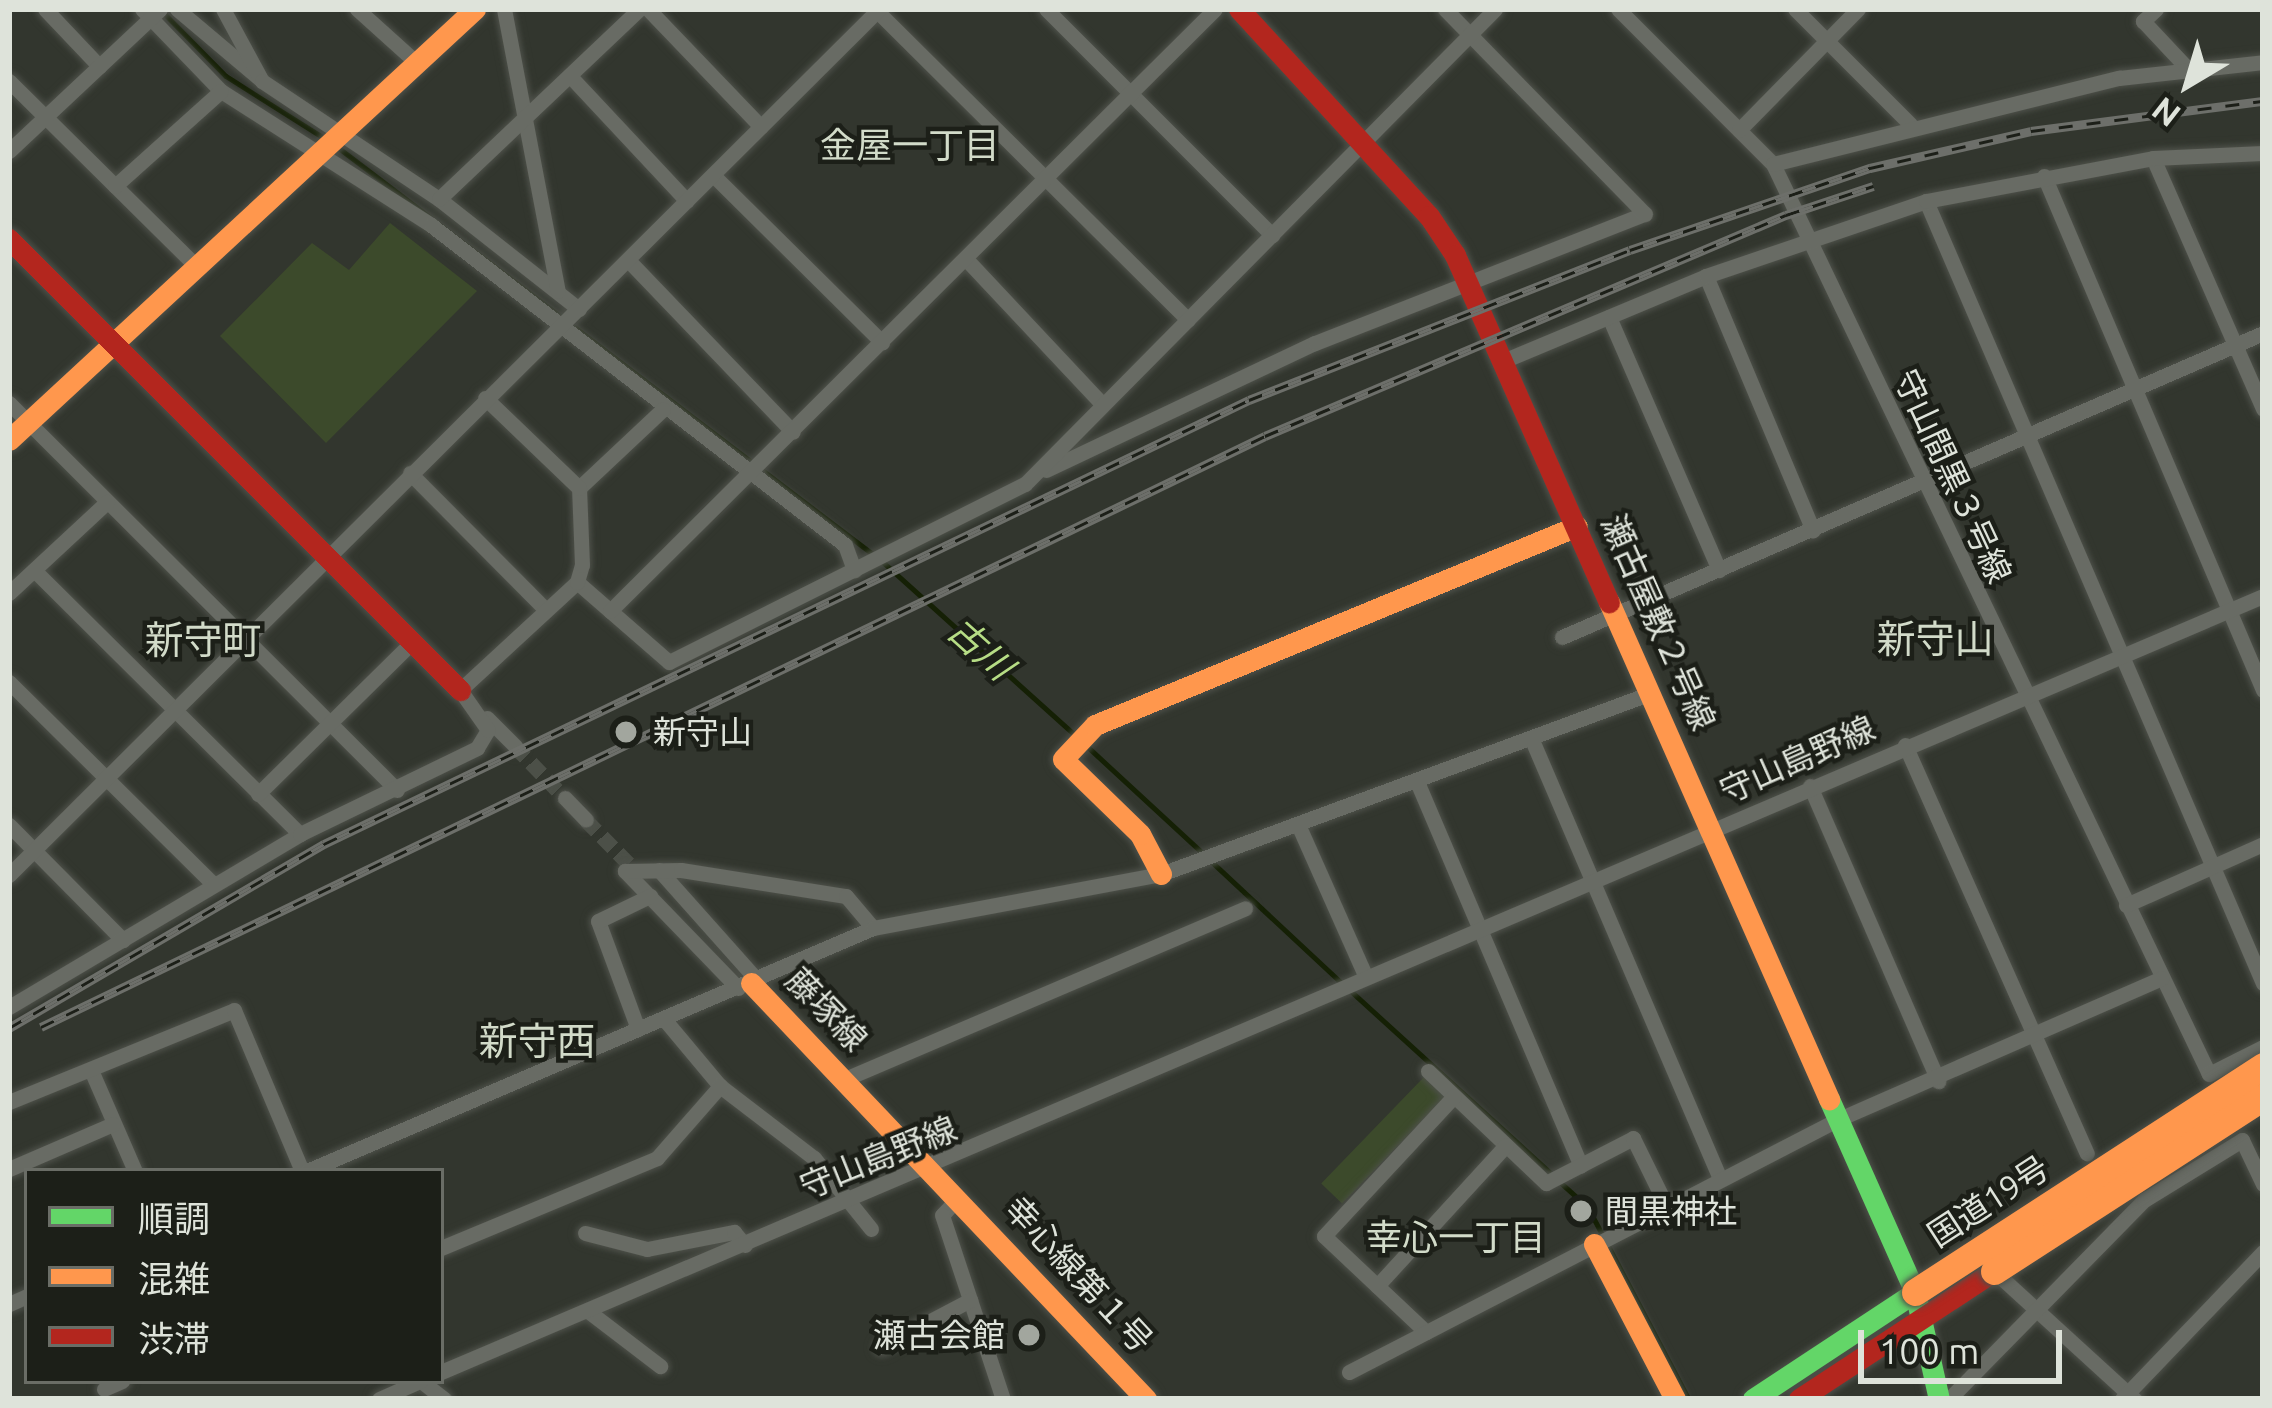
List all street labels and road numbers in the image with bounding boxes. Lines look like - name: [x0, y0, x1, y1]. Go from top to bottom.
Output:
- street label: 守山間黒３号線: [1886, 363, 2020, 589]
- street label: 瀬古屋敷２号線: [1594, 508, 1724, 736]
- street label: 守山島野線: [1714, 707, 1880, 811]
- street label: 藤塚線: [778, 960, 876, 1058]
- street label: 守山島野線: [794, 1108, 962, 1206]
- street label: 国道19号: [1920, 1147, 2056, 1255]
- street label: 幸心線第１号: [997, 1188, 1161, 1360]

